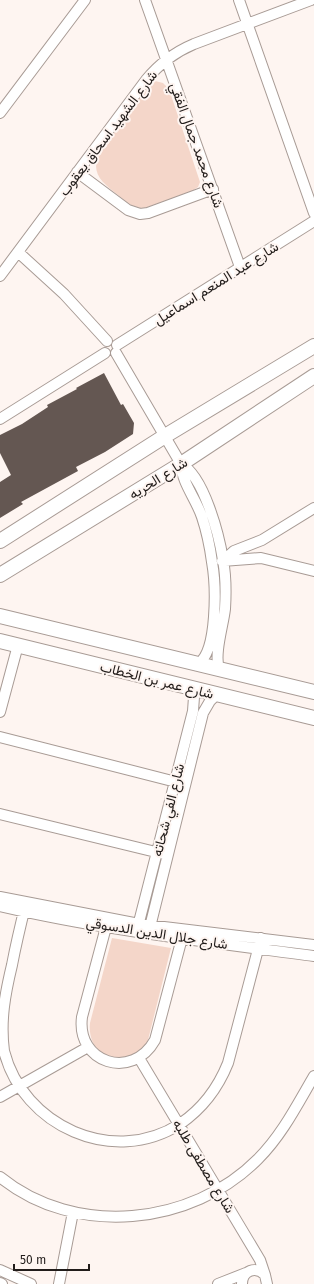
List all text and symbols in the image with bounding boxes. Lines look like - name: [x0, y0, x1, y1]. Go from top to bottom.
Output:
- street label: شارع الشهيد اسحاق يعقوب: [56, 67, 163, 201]
- street label: شارع محمد جمال الفقي: [163, 80, 227, 211]
- street label: شارع عبد المنعم اسماعيل: [151, 238, 283, 330]
- street label: شارع الحريه: [126, 454, 192, 505]
- street label: شارع عمر بن الخطاب: [98, 658, 215, 705]
- street label: شارع الفي شحاته: [149, 762, 191, 859]
- street label: شارع جلال الدين الدسوقي: [84, 914, 229, 956]
- street label: شارع مصطفى طلبه: [167, 1116, 238, 1217]
- scale bar: [14, 1246, 89, 1272]
- text: 50 m: [20, 1253, 46, 1267]

